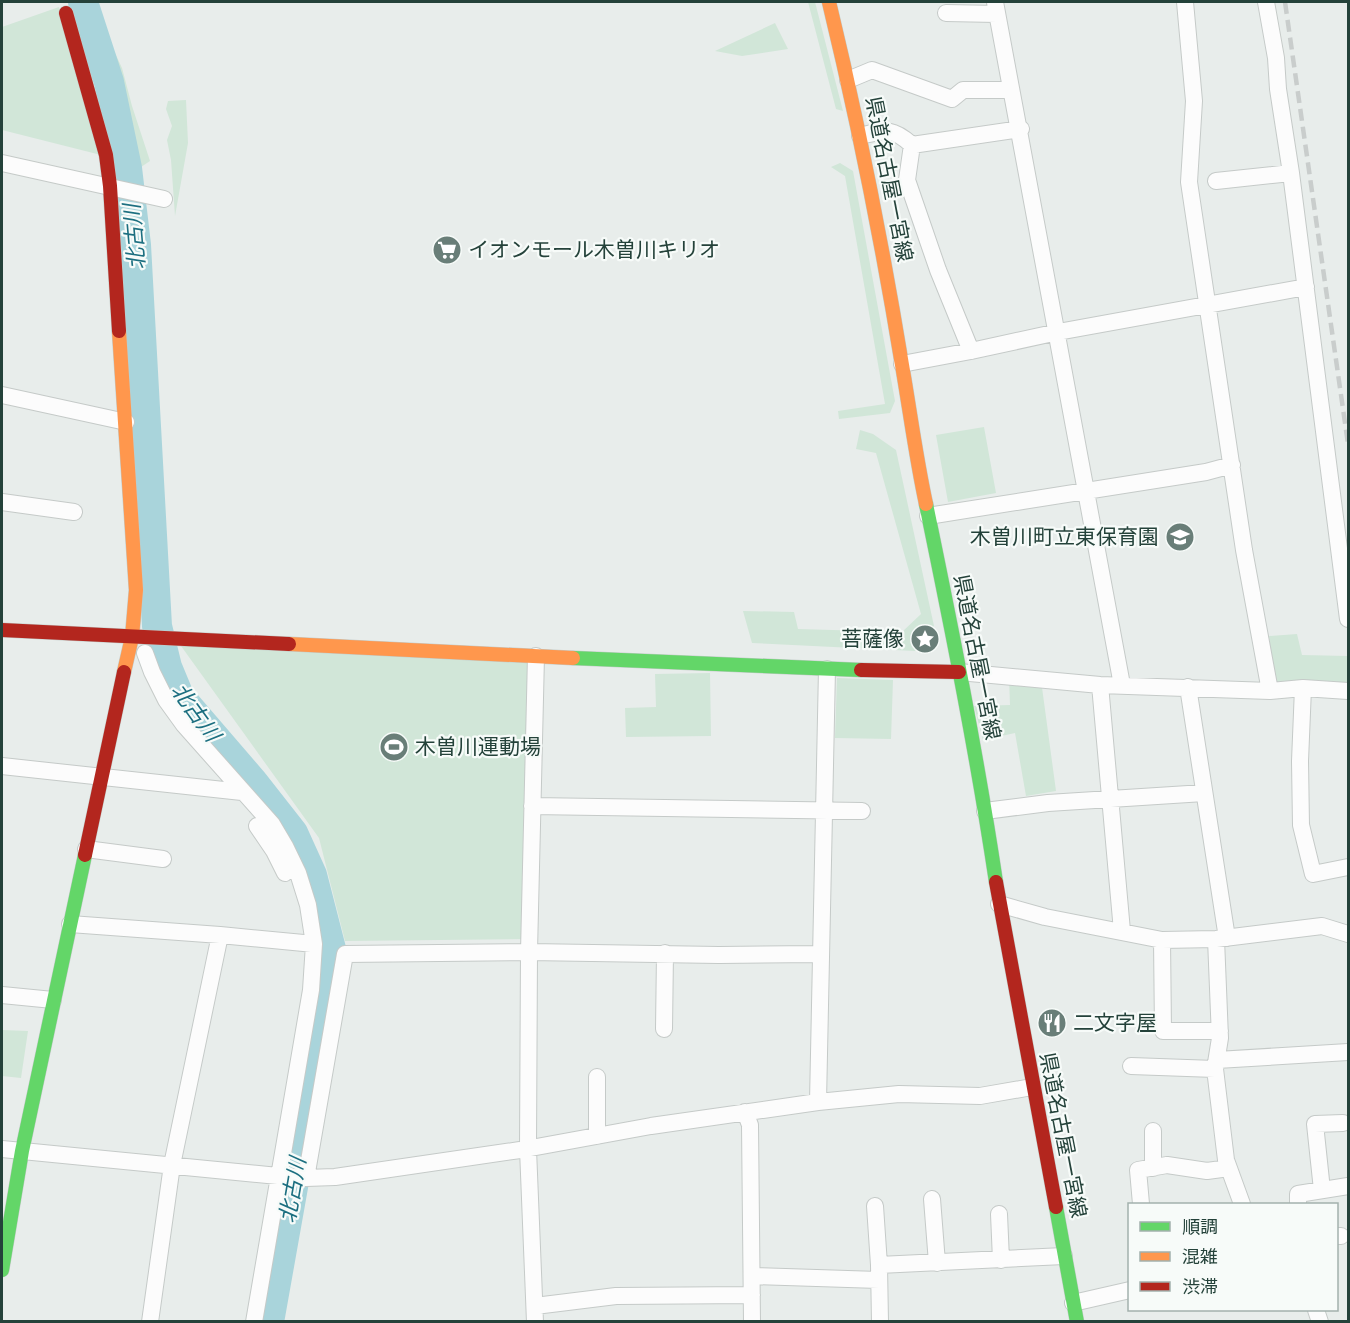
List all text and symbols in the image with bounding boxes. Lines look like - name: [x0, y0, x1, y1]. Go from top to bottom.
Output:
- street label: 県道名古屋一宮線: [862, 94, 916, 264]
- water label: 北古川: [120, 201, 149, 271]
- supermarket icon: イオンモール木曽川キリオ: [431, 234, 463, 266]
- place label: イオンモール木曽川キリオ: [468, 239, 720, 261]
- school or university icon: 木曽川町立東保育園: [1164, 521, 1196, 553]
- place label: 木曽川町立東保育園: [970, 526, 1159, 548]
- street label: 県道名古屋一宮線: [950, 572, 1004, 742]
- place icon: 菩薩像: [909, 623, 941, 655]
- place label: 菩薩像: [841, 628, 904, 650]
- water label: 北古川: [167, 679, 225, 747]
- sports icon: 木曽川運動場: [378, 731, 410, 763]
- place label: 木曽川運動場: [415, 736, 541, 758]
- restaurant icon: 二文字屋: [1036, 1007, 1068, 1039]
- place label: 二文字屋: [1073, 1012, 1157, 1034]
- street label: 県道名古屋一宮線: [1036, 1050, 1090, 1220]
- water label: 北古川: [275, 1154, 310, 1225]
- legend: [1128, 1203, 1338, 1311]
- text: 順調: [1182, 1219, 1218, 1237]
- text: 混雑: [1182, 1247, 1218, 1267]
- text: 渋滞: [1182, 1278, 1218, 1297]

